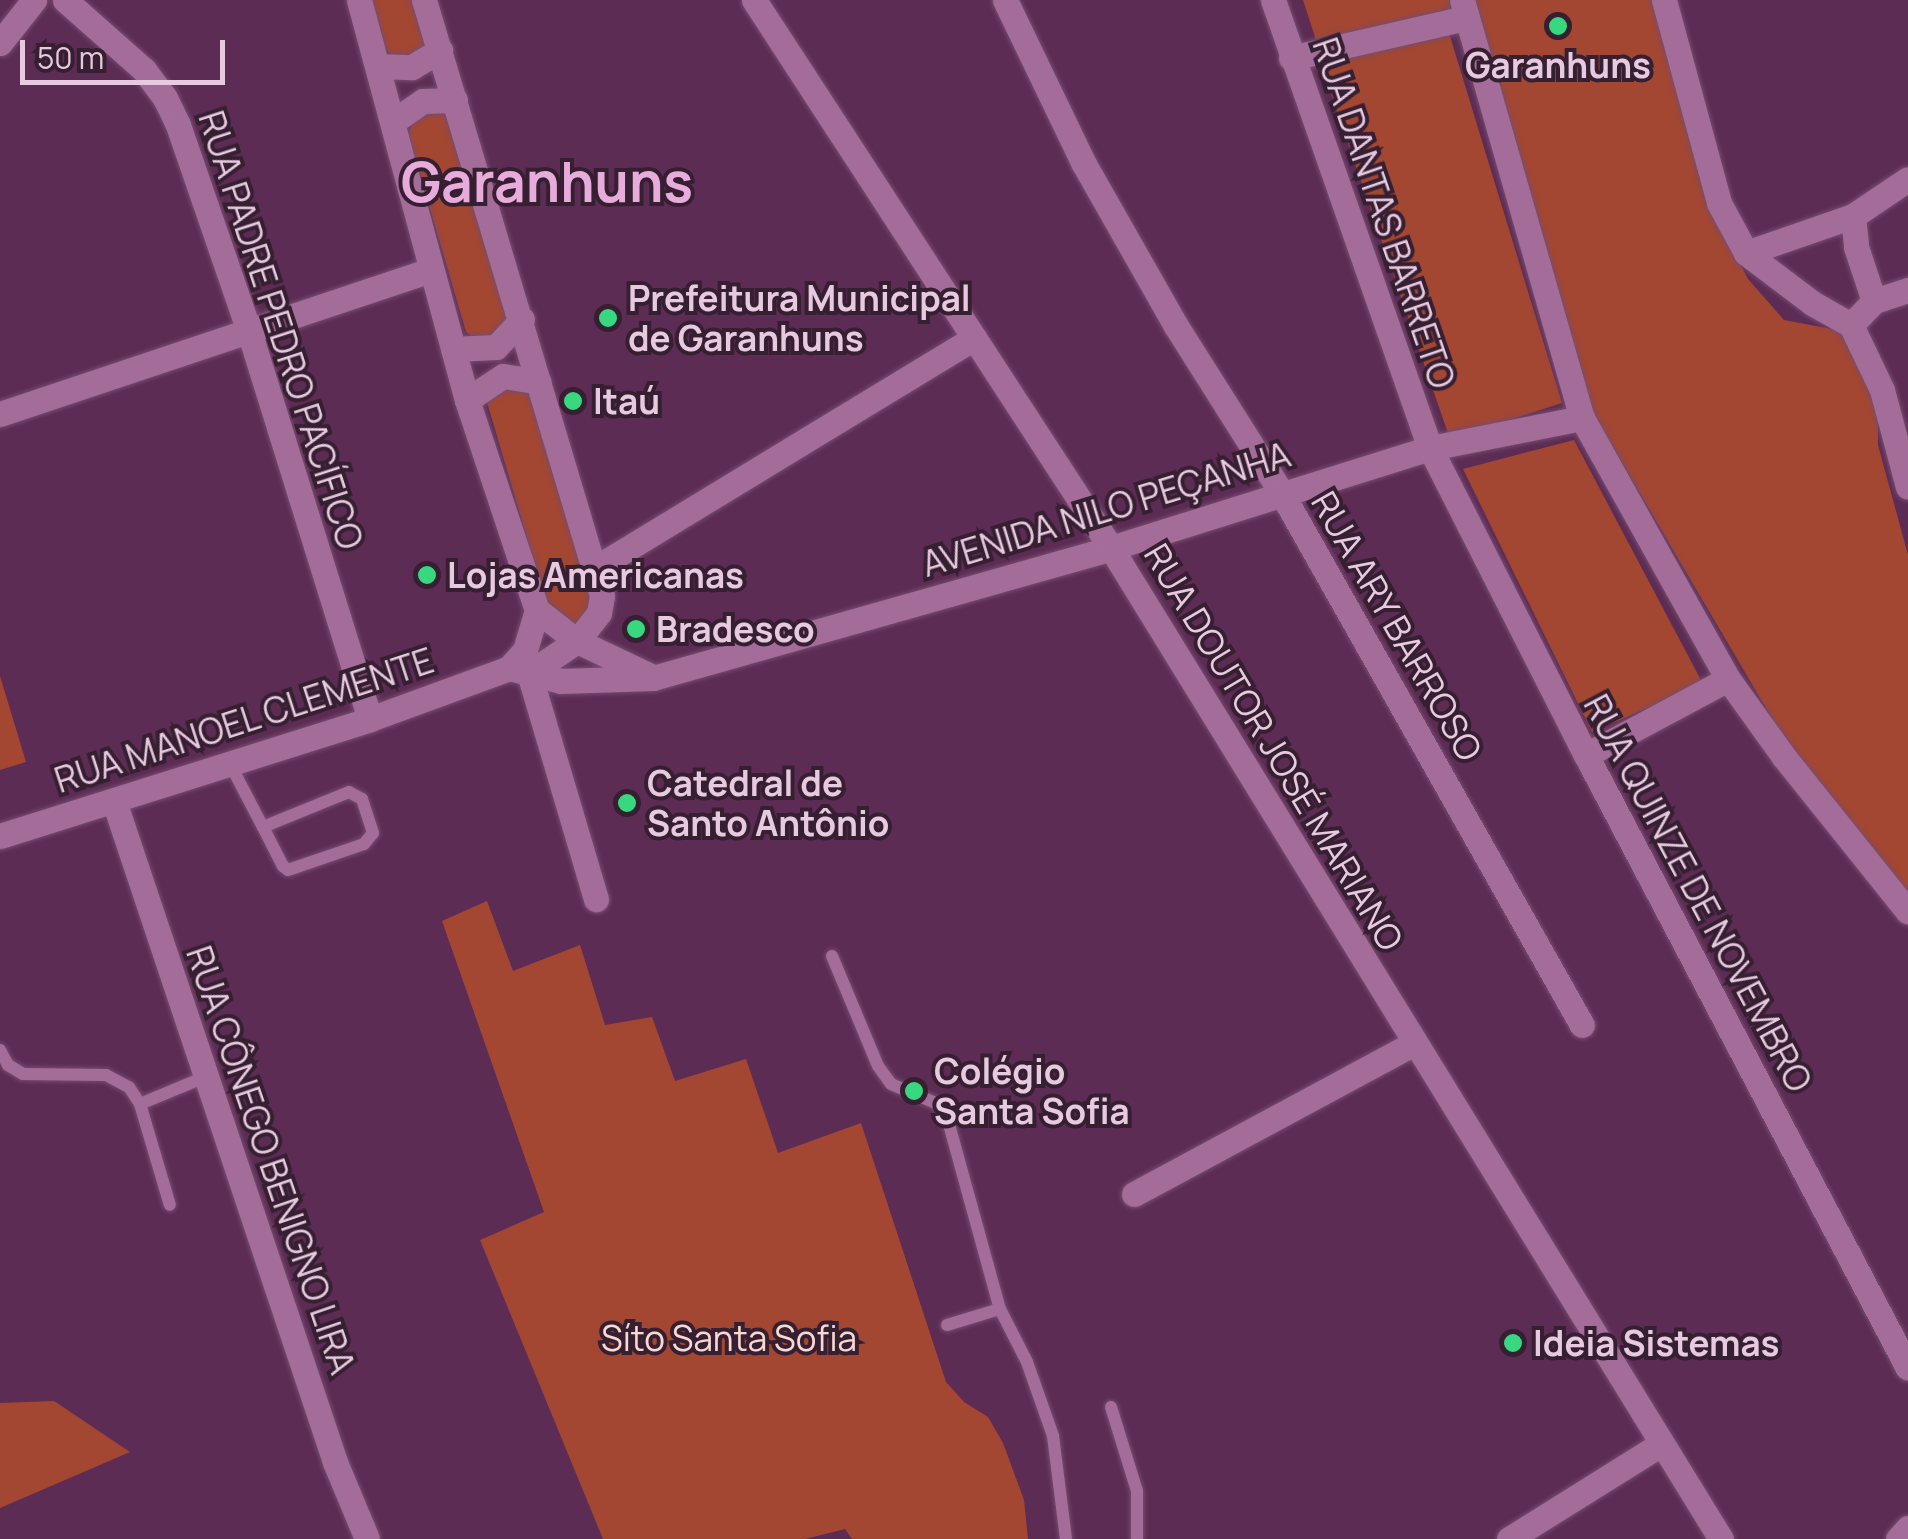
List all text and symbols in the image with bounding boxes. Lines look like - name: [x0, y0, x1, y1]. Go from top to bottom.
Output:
- marker: Garanhuns: [1545, 13, 1571, 39]
- scale bar: [25, 20, 230, 82]
- street label: RUA DANTAS BARRETO: [1304, 32, 1464, 394]
- text: 50 m: [37, 37, 104, 78]
- place label: Garanhuns: [1465, 44, 1651, 86]
- street label: RUA PADRE PEDRO PACÍFICO: [190, 106, 372, 554]
- district label: Garanhuns: [401, 149, 693, 215]
- place label: Prefeitura Municipal de Garanhuns: [628, 277, 971, 359]
- marker: Prefeitura Municipal de Garanhuns: [597, 307, 619, 329]
- place label: Itaú: [593, 380, 660, 422]
- marker: Itaú: [562, 390, 584, 412]
- street label: AVENIDA NILO PEÇANHA: [917, 433, 1295, 585]
- street label: RUA ARY BARROSO: [1303, 483, 1491, 769]
- street label: RUA DOUTOR JOSÉ MARIANO: [1136, 536, 1412, 958]
- place label: Lojas Americanas: [447, 554, 744, 596]
- marker: Lojas Americanas: [416, 564, 438, 586]
- place label: Bradesco: [656, 608, 815, 650]
- marker: Bradesco: [625, 618, 647, 640]
- street label: RUA MANOEL CLEMENTE: [49, 639, 439, 801]
- street label: RUA QUINZE DE NOVEMBRO: [1575, 687, 1821, 1099]
- place label: Catedral de Santo Antônio: [647, 762, 889, 844]
- marker: Catedral de Santo Antônio: [616, 792, 638, 814]
- street label: RUA CÔNEGO BENIGNO LIRA: [178, 941, 364, 1379]
- place label: Colégio Santa Sofia: [934, 1050, 1130, 1132]
- marker: Colégio Santa Sofia: [903, 1080, 925, 1102]
- park label: Síto Santa Sofia: [601, 1317, 857, 1359]
- place label: Ideia Sistemas: [1533, 1322, 1780, 1364]
- marker: Ideia Sistemas: [1502, 1332, 1524, 1354]

